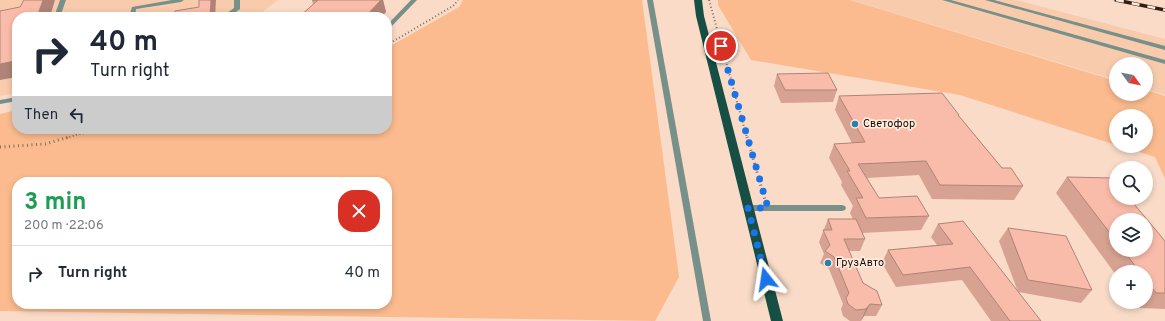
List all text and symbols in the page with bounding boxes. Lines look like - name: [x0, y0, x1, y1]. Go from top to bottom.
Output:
- text: 40 m: [90, 25, 158, 61]
- icon: right: [24, 28, 76, 80]
- pin: [704, 29, 738, 63]
- icon: arrive: [710, 35, 732, 57]
- north arrow: [1109, 57, 1153, 101]
- map controls: [1109, 57, 1153, 309]
- text: Turn right: [90, 60, 170, 83]
- icon: left: [66, 104, 88, 126]
- text: Then: [24, 106, 58, 125]
- button: sound: [1109, 109, 1153, 153]
- place label: Светофор: [863, 117, 915, 131]
- marker: Светофор: [850, 119, 860, 129]
- button: search: [1109, 161, 1153, 205]
- text: 3 min: [24, 188, 86, 218]
- button: close: [338, 190, 380, 232]
- button: layers: [1109, 213, 1153, 257]
- text: 200 m · 22:06: [24, 218, 104, 234]
- place label: ГрузАвто: [836, 256, 884, 270]
- position arrow: [745, 258, 787, 300]
- marker: ГрузАвто: [823, 258, 833, 268]
- icon: right: [24, 263, 46, 285]
- text: Turn right: [58, 264, 127, 283]
- text: 40 m: [345, 264, 380, 283]
- button: +: [1109, 265, 1153, 309]

